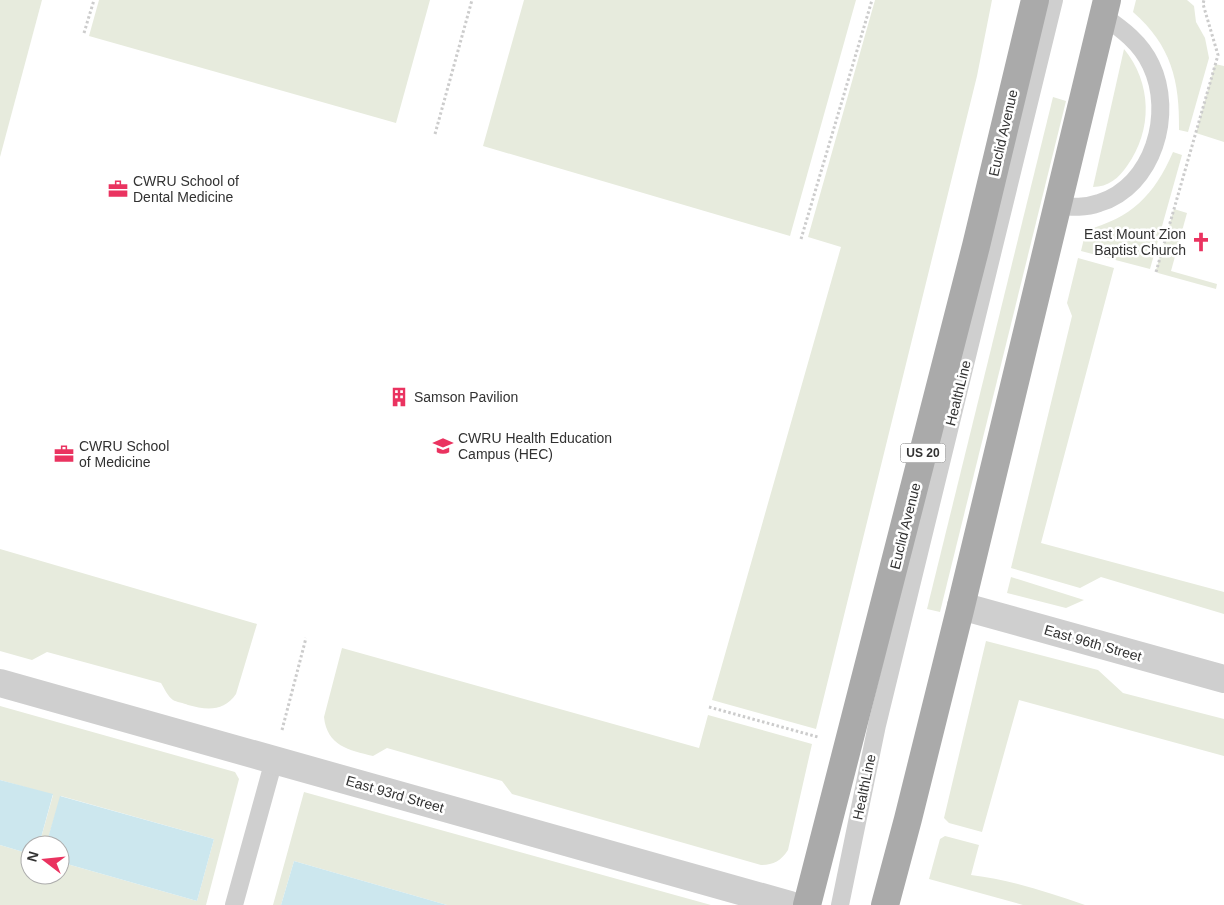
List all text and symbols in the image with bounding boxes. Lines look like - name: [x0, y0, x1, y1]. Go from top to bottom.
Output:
- street label: Euclid Avenue: [985, 88, 1021, 178]
- place label: CWRU School of Dental Medicine: [133, 173, 239, 205]
- office icon: CWRU School of Dental Medicine: [107, 178, 129, 200]
- place label: East Mount Zion Baptist Church: [1084, 226, 1186, 258]
- church icon: East Mount Zion Baptist Church: [1190, 231, 1212, 253]
- street label: HealthLine: [942, 358, 974, 427]
- building icon: Samson Pavilion: [388, 386, 410, 408]
- place label: Samson Pavilion: [414, 389, 518, 405]
- place label: CWRU Health Education Campus (HEC): [458, 430, 612, 462]
- school or university icon: CWRU Health Education Campus (HEC): [432, 435, 454, 457]
- place label: CWRU School of Medicine: [79, 438, 169, 470]
- office icon: CWRU School of Medicine: [53, 443, 75, 465]
- road number: US 20: [900, 443, 946, 462]
- street label: Euclid Avenue: [887, 481, 924, 571]
- street label: East 96th Street: [1043, 621, 1144, 665]
- street label: HealthLine: [849, 752, 879, 821]
- street label: East 93rd Street: [344, 772, 446, 816]
- north arrow: [20, 835, 70, 885]
- text: N: [23, 849, 42, 863]

